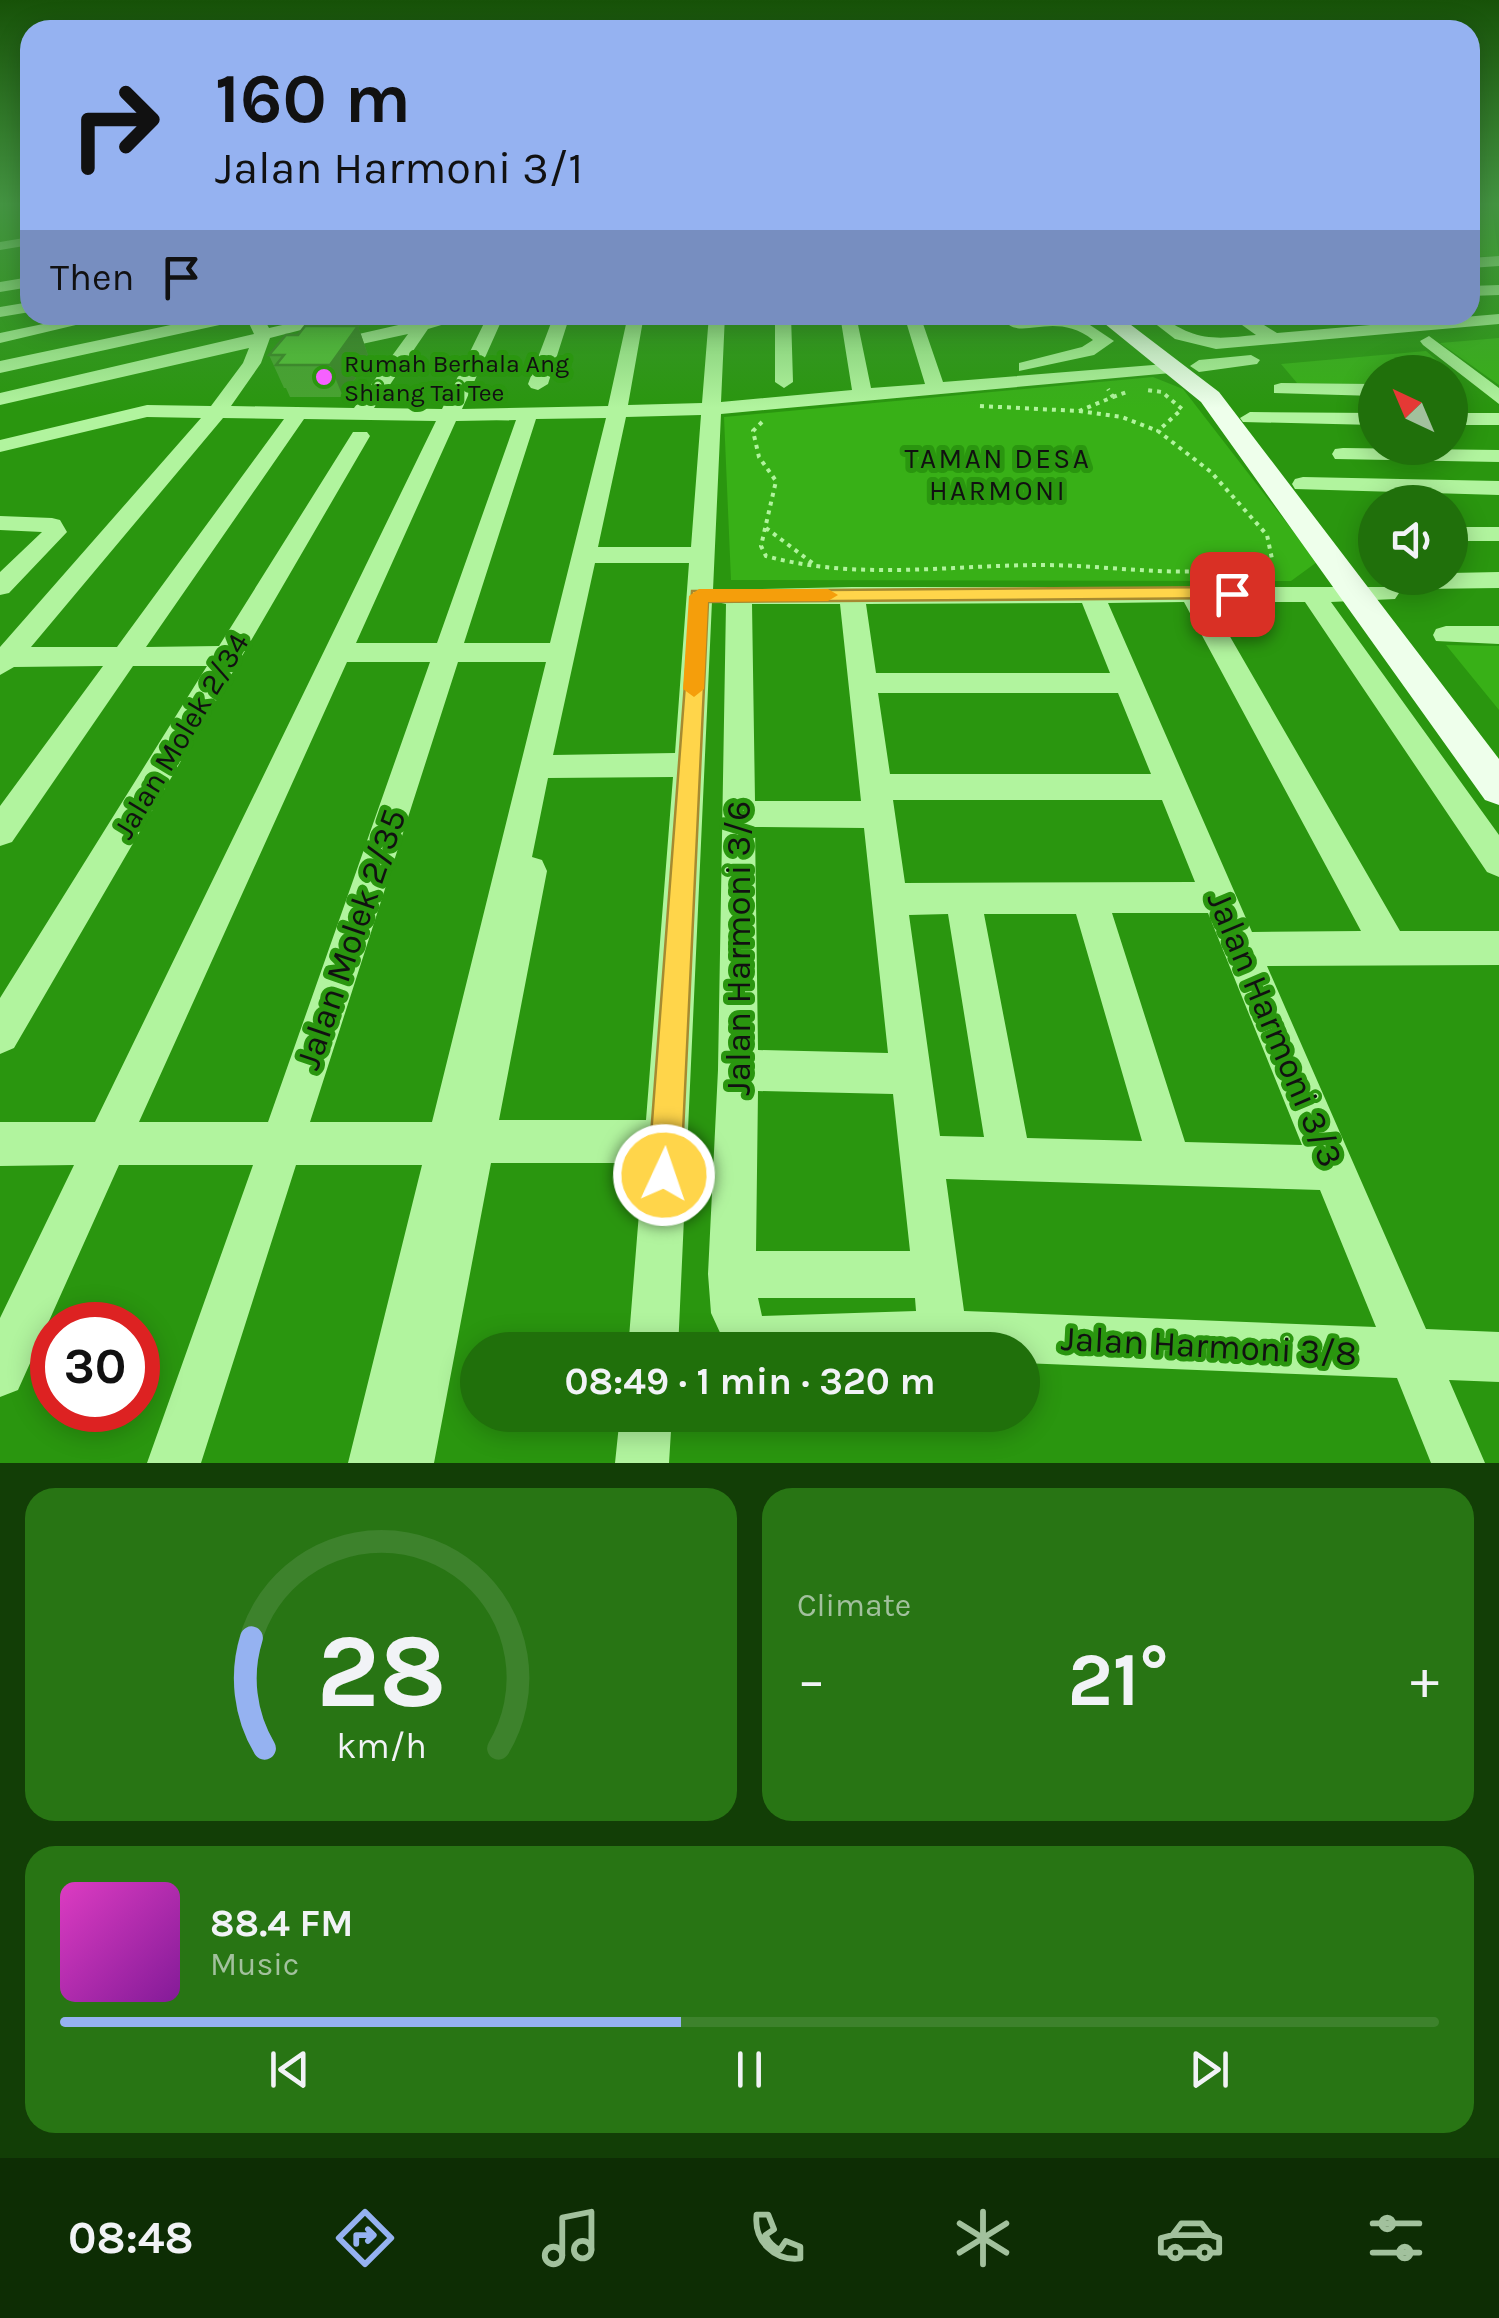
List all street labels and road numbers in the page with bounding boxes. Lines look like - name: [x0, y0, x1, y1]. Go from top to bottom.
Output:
- street label: Jalan Molek 2/34: [106, 627, 257, 845]
- street label: Jalan Harmoni 3/6: [718, 801, 759, 1095]
- street label: Jalan Molek 2/35: [287, 804, 415, 1074]
- street label: Jalan Harmoni 3/3: [1198, 885, 1352, 1173]
- street label: Jalan Harmoni 3/8: [1060, 1318, 1358, 1374]

